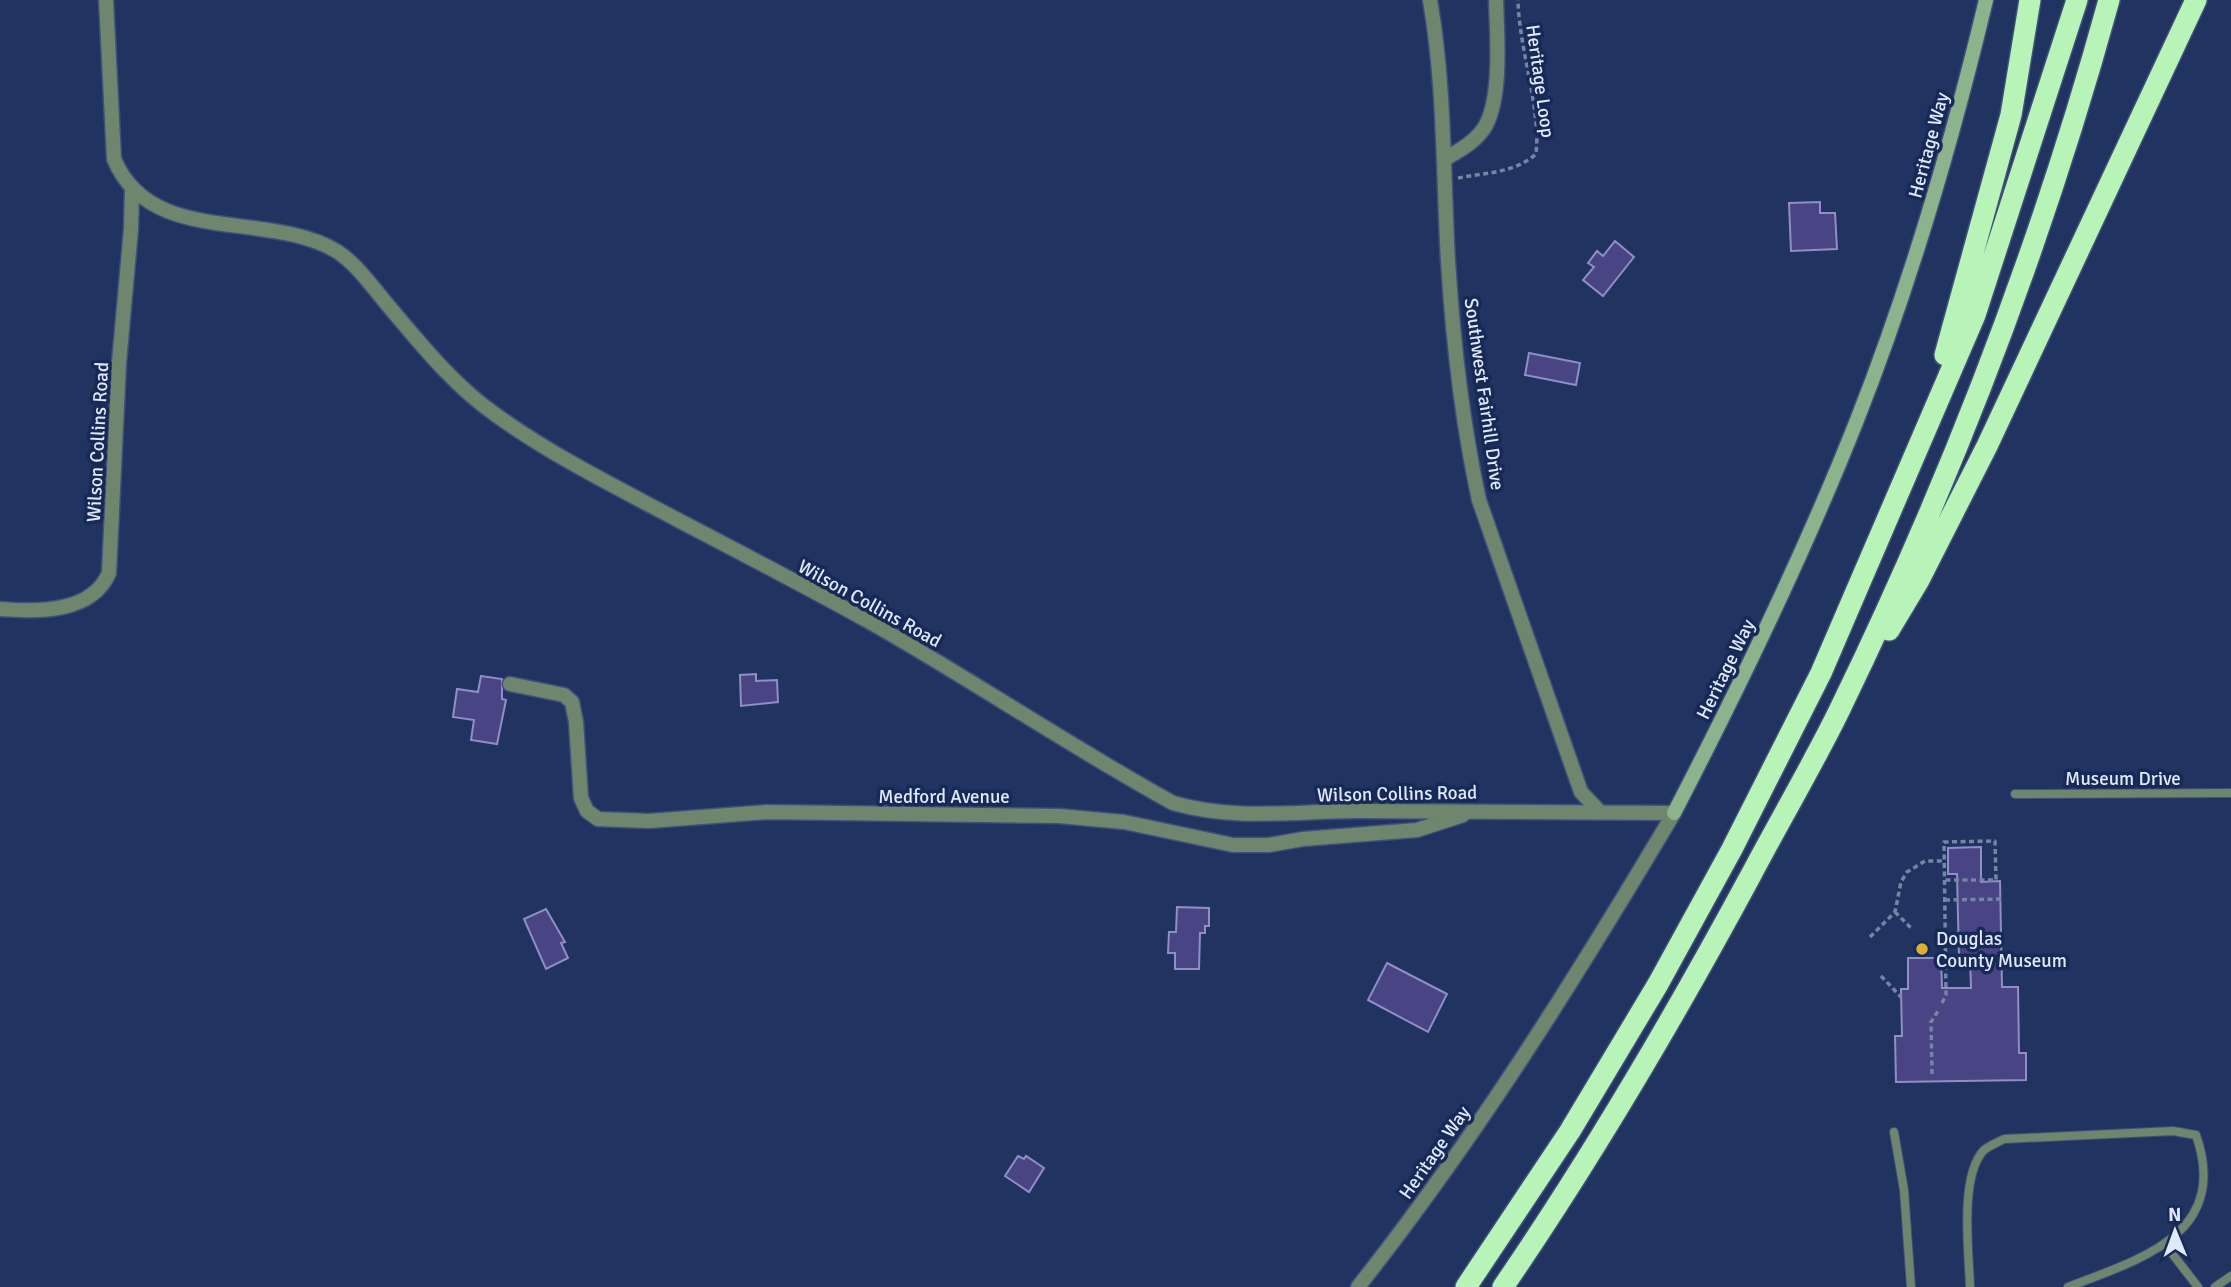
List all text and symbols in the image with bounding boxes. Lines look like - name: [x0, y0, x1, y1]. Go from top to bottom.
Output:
- street label: Heritage Loop: [1520, 23, 1560, 139]
- street label: Heritage Way: [1903, 90, 1955, 201]
- street label: Southwest Fairhill Drive: [1459, 296, 1509, 492]
- street label: Wilson Collins Road: [82, 361, 114, 523]
- street label: Wilson Collins Road: [794, 555, 945, 653]
- street label: Heritage Way: [1691, 615, 1760, 723]
- street label: Museum Drive: [2065, 767, 2181, 791]
- street label: Wilson Collins Road: [1317, 781, 1477, 807]
- street label: Medford Avenue: [878, 785, 1010, 809]
- place label: Douglas County Museum: [1936, 927, 2067, 973]
- marker: Douglas County Museum: [1914, 941, 1930, 957]
- street label: Heritage Way: [1394, 1101, 1476, 1204]
- north arrow: [2140, 1196, 2210, 1266]
- text: N: [2168, 1203, 2182, 1227]

